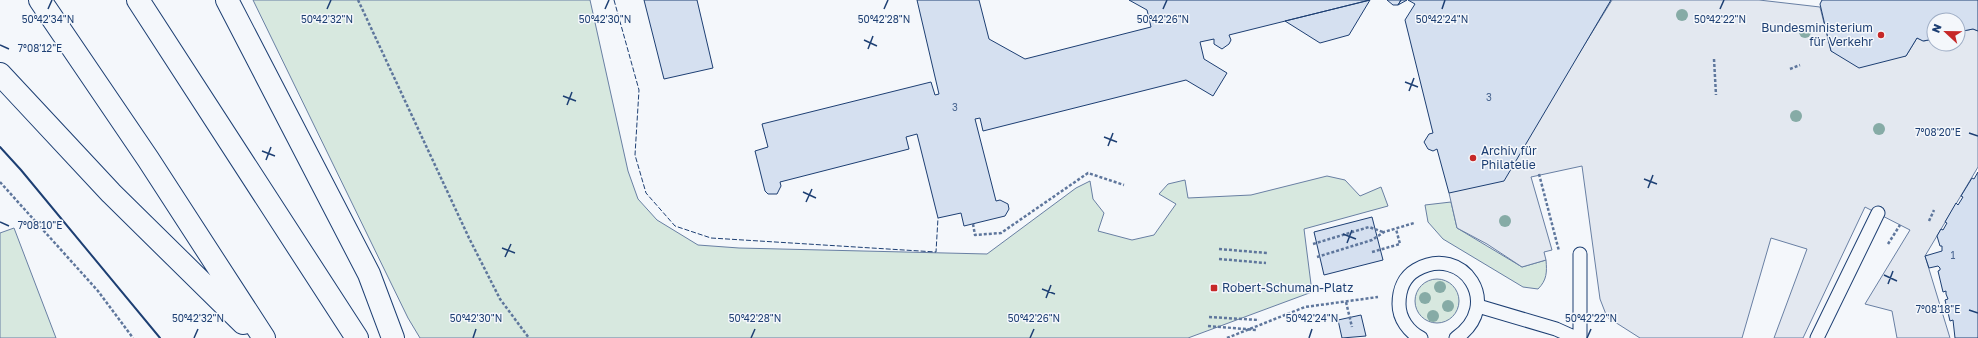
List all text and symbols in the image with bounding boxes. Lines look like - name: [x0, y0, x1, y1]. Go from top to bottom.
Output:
- north arrow: [1926, 12, 1966, 52]
- text: 50°42'34"N: [22, 13, 74, 25]
- text: 50°42'32"N: [301, 13, 353, 25]
- text: 50°42'30"N: [579, 13, 631, 25]
- text: 50°42'28"N: [858, 13, 910, 25]
- text: 50°42'26"N: [1137, 13, 1189, 25]
- text: 50°42'24"N: [1416, 13, 1468, 25]
- text: 50°42'22"N: [1694, 13, 1746, 25]
- place label: Bundesministerium für Verkehr: [1761, 20, 1873, 49]
- text: N: [1929, 22, 1944, 34]
- marker: Bundesministerium für Verkehr: [1876, 30, 1886, 40]
- text: 7°08'12"E: [18, 42, 62, 54]
- house number: 3: [1486, 91, 1492, 103]
- house number: 3: [952, 101, 958, 113]
- text: 7°08'20"E: [1915, 126, 1961, 138]
- place label: Archiv für Philatelie: [1481, 143, 1537, 172]
- marker: Archiv für Philatelie: [1468, 153, 1478, 163]
- text: 7°08'10"E: [18, 219, 62, 231]
- house number: 1: [1951, 249, 1956, 261]
- place label: Robert-Schuman-Platz: [1222, 280, 1353, 295]
- marker: Robert-Schuman-Platz: [1209, 283, 1219, 293]
- text: 7°08'18"E: [1916, 303, 1960, 315]
- text: 50°42'32"N: [172, 312, 224, 324]
- text: 50°42'30"N: [450, 312, 502, 324]
- text: 50°42'28"N: [729, 312, 781, 324]
- text: 50°42'26"N: [1008, 312, 1060, 324]
- text: 50°42'24"N: [1286, 312, 1338, 324]
- text: 50°42'22"N: [1565, 312, 1617, 324]

